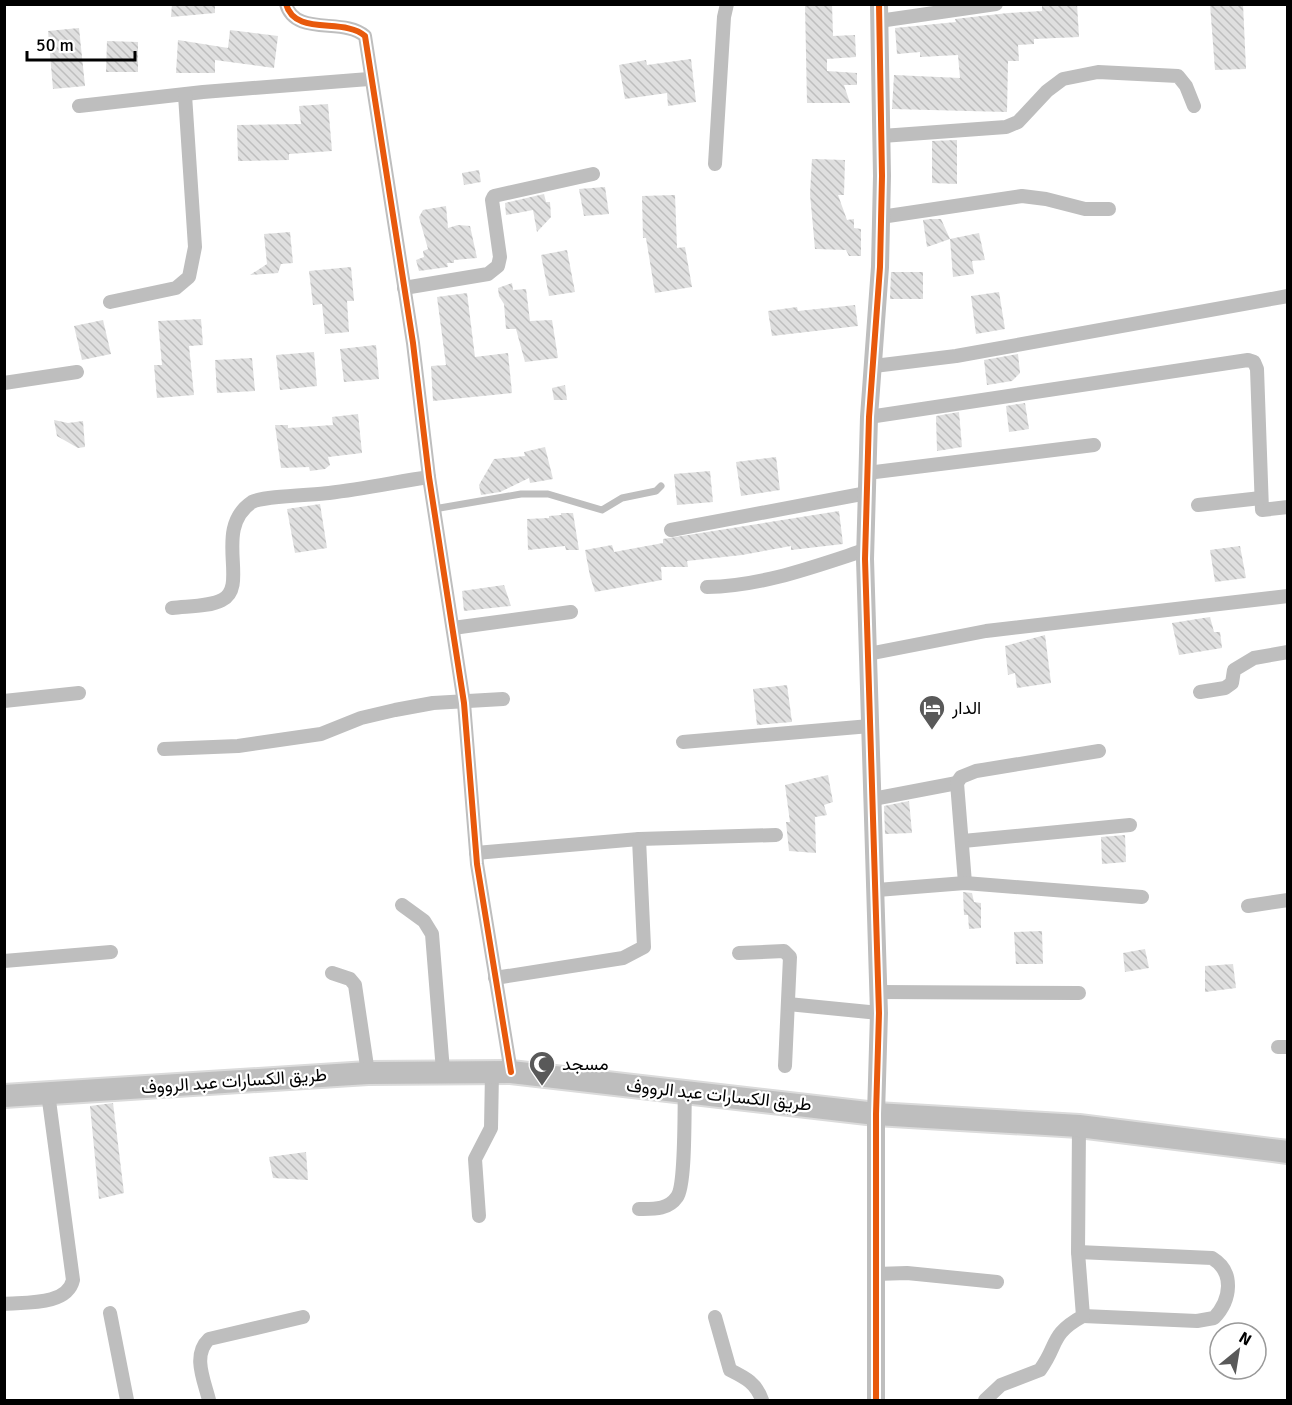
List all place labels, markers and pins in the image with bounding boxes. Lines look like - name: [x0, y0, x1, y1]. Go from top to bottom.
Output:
- hotel icon: الدار: [917, 693, 947, 731]
- place label: الدار: [951, 697, 981, 719]
- mosque icon: مسجد: [527, 1049, 557, 1087]
- place label: مسجد: [562, 1053, 609, 1075]

